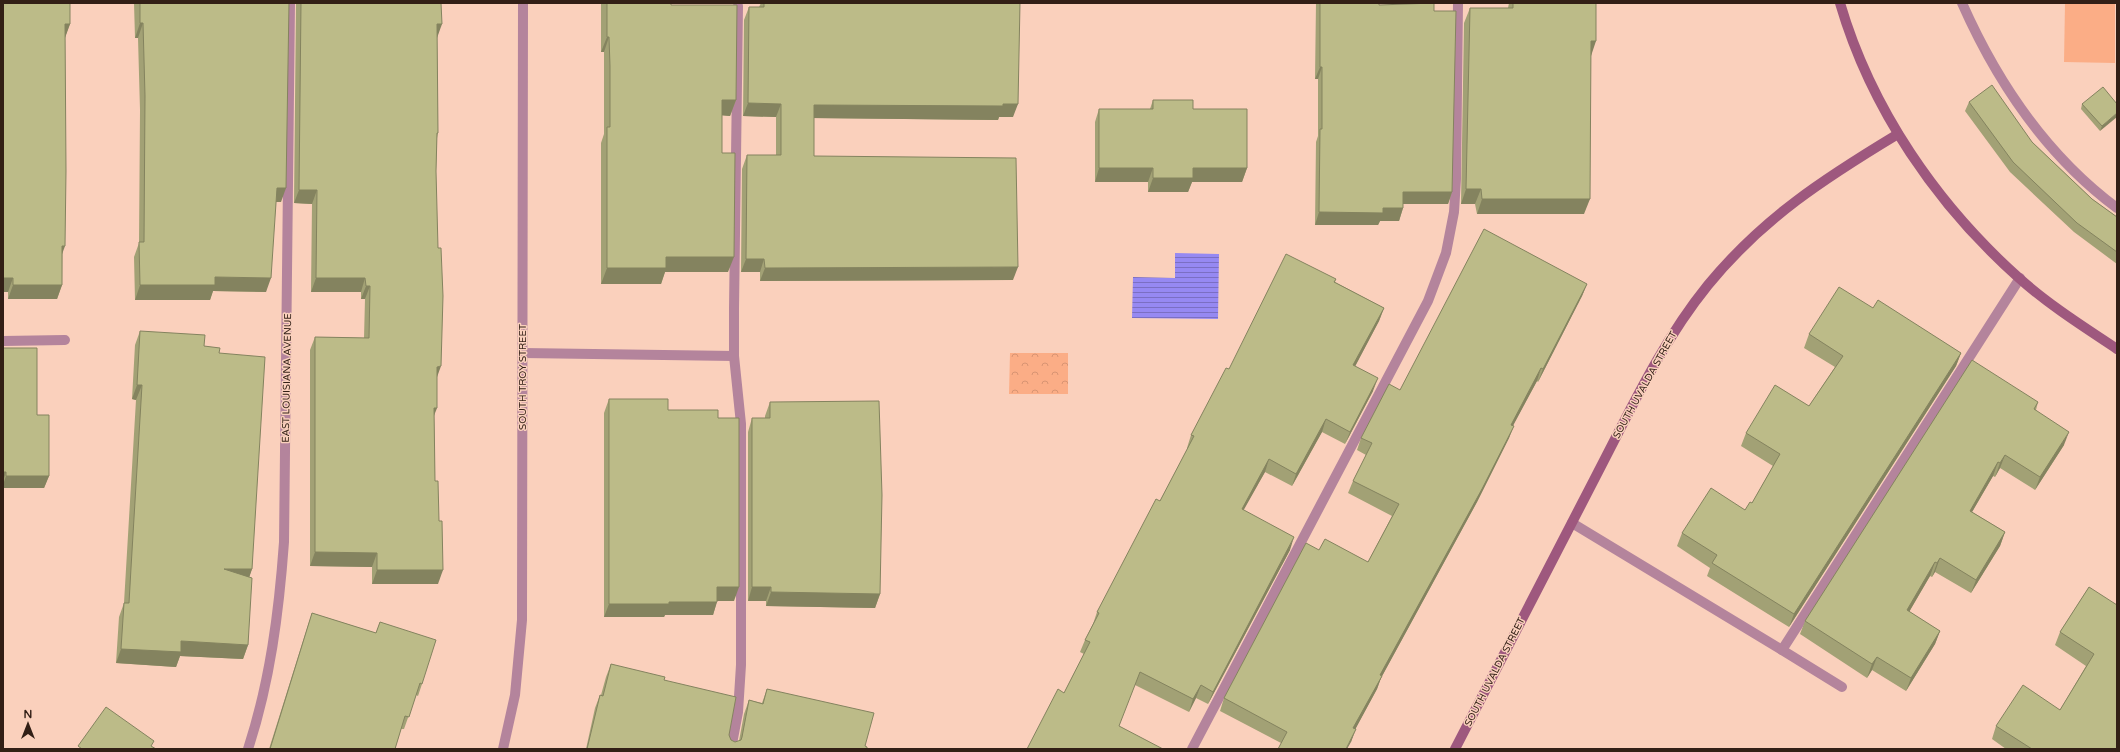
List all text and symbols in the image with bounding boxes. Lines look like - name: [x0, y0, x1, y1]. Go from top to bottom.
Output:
- street label: EAST LOUISIANA AVENUE: [280, 313, 294, 443]
- street label: SOUTH TROY STREET: [517, 324, 529, 430]
- street label: SOUTH UVALDA STREET: [1611, 329, 1679, 441]
- street label: SOUTH UVALDA STREET: [1462, 616, 1528, 728]
- north arrow: [8, 704, 48, 744]
- text: N: [24, 708, 32, 721]

